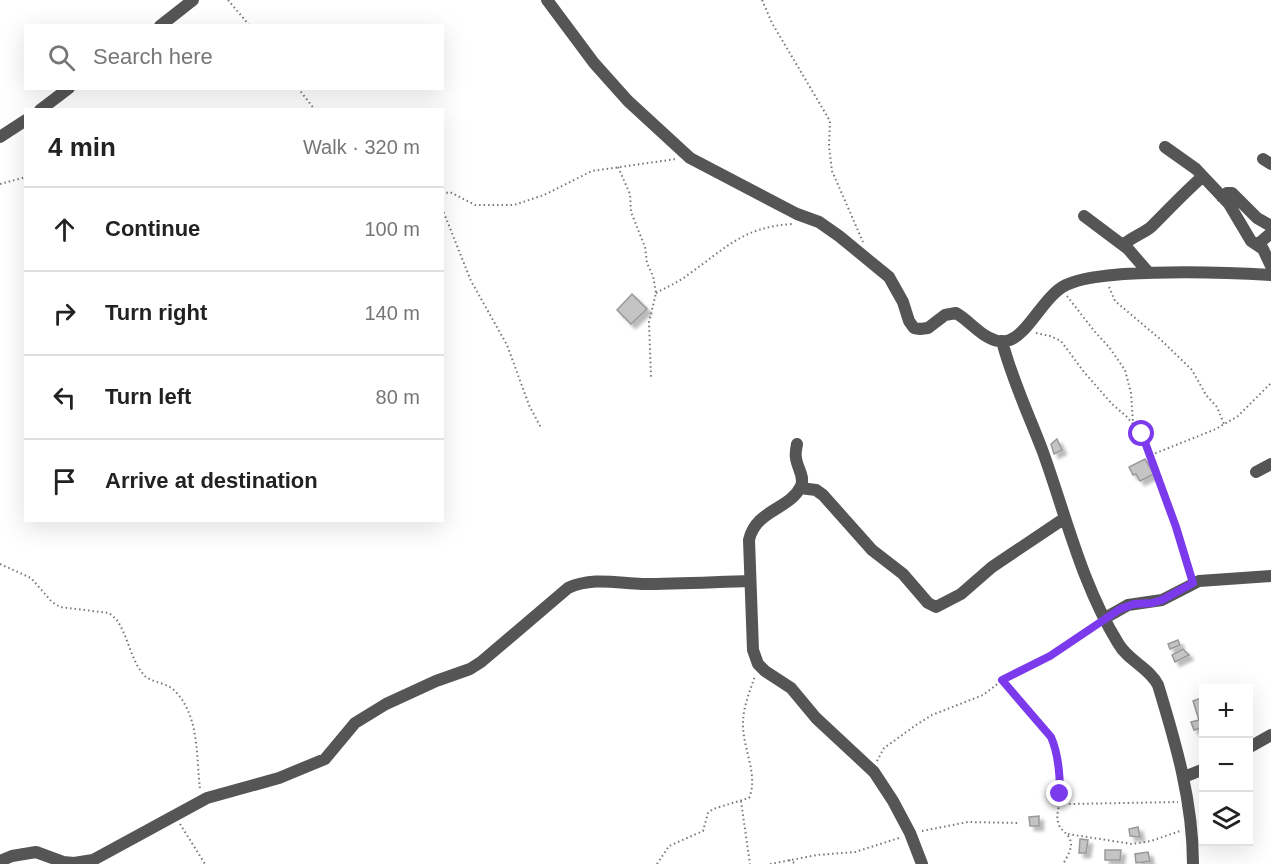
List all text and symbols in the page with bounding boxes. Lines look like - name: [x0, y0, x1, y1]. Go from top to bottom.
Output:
- search box: [24, 24, 444, 90]
- icon: search: [45, 41, 78, 74]
- text: Search here: [93, 44, 213, 69]
- text: 4 min: [48, 132, 116, 162]
- text: Walk · 320 m: [303, 136, 420, 158]
- icon: ahead: [48, 213, 81, 246]
- text: Continue: [105, 216, 200, 241]
- text: 100 m: [364, 218, 420, 240]
- icon: right: [48, 297, 81, 330]
- text: Turn right: [105, 300, 207, 325]
- text: 140 m: [364, 302, 420, 324]
- icon: left: [48, 381, 81, 414]
- text: Turn left: [105, 384, 191, 409]
- text: 80 m: [376, 386, 420, 408]
- route start: [1128, 420, 1154, 446]
- icon: arrive: [48, 465, 81, 498]
- text: Arrive at destination: [105, 468, 318, 493]
- map controls: [1199, 684, 1253, 846]
- button: +: [1199, 684, 1253, 738]
- button: −: [1199, 738, 1253, 792]
- route end: [1046, 780, 1072, 806]
- button: layers: [1199, 792, 1253, 846]

